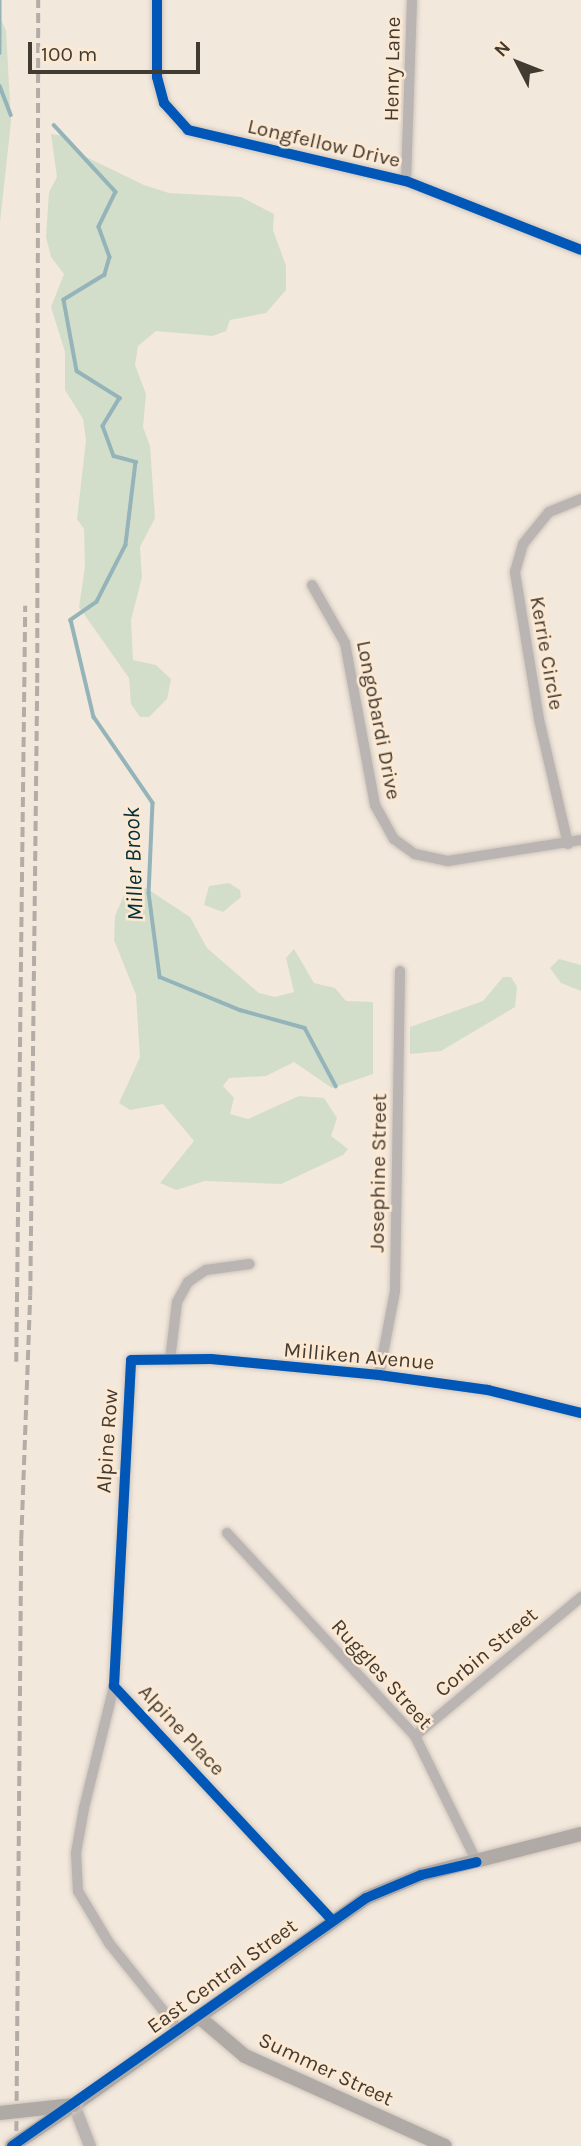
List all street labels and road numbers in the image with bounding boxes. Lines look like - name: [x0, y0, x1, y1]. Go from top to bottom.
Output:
- street label: Henry Lane: [378, 16, 406, 122]
- street label: Longfellow Drive: [245, 113, 403, 173]
- street label: Kerrie Circle: [525, 594, 569, 712]
- street label: Longobardi Drive: [351, 638, 407, 802]
- street label: Josephine Street: [364, 1093, 392, 1253]
- street label: Milliken Avenue: [282, 1337, 436, 1375]
- street label: Alpine Row: [91, 1388, 123, 1494]
- street label: Corbin Street: [430, 1602, 542, 1702]
- street label: Ruggles Street: [326, 1614, 438, 1734]
- street label: Alpine Place: [133, 1679, 231, 1781]
- street label: East Central Street: [142, 1913, 302, 2039]
- street label: Summer Street: [255, 2027, 397, 2111]

